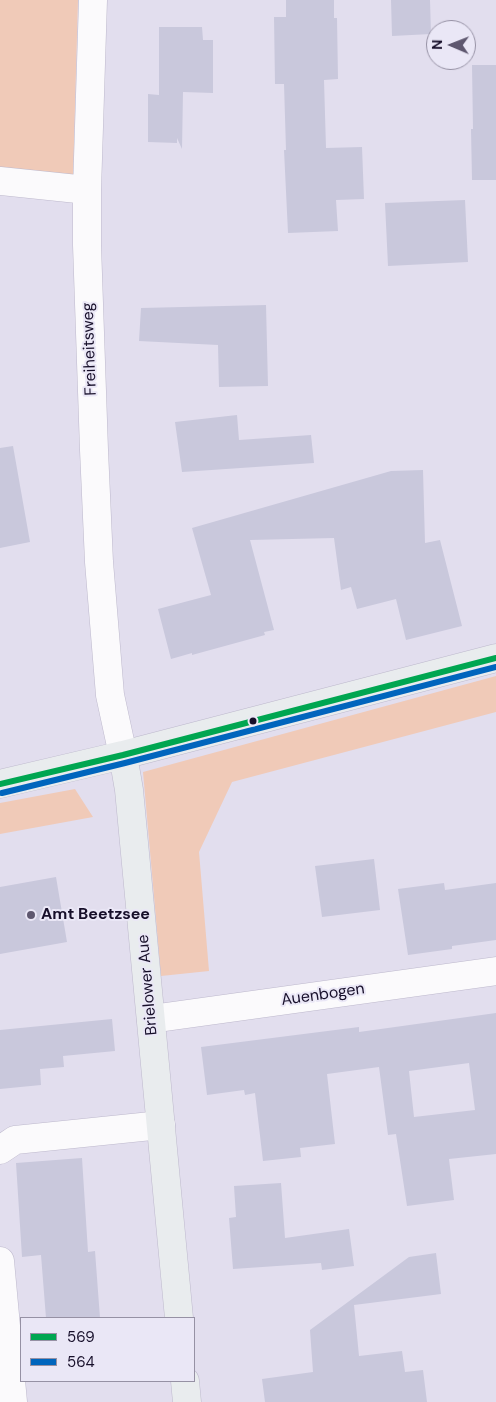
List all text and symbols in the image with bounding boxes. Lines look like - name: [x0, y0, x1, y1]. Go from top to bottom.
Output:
- north arrow: [426, 20, 476, 70]
- text: N: [428, 39, 446, 50]
- street label: Freiheitsweg: [79, 302, 101, 396]
- unlabelled marker: [248, 716, 258, 726]
- place label: Amt Beetzsee: [41, 905, 150, 925]
- marker: Amt Beetzsee: [25, 909, 37, 921]
- street label: Brielower Aue: [134, 934, 162, 1036]
- street label: Auenbogen: [280, 980, 366, 1010]
- legend: [20, 1317, 195, 1382]
- text: 569: [67, 1327, 95, 1347]
- text: 564: [67, 1352, 95, 1372]

